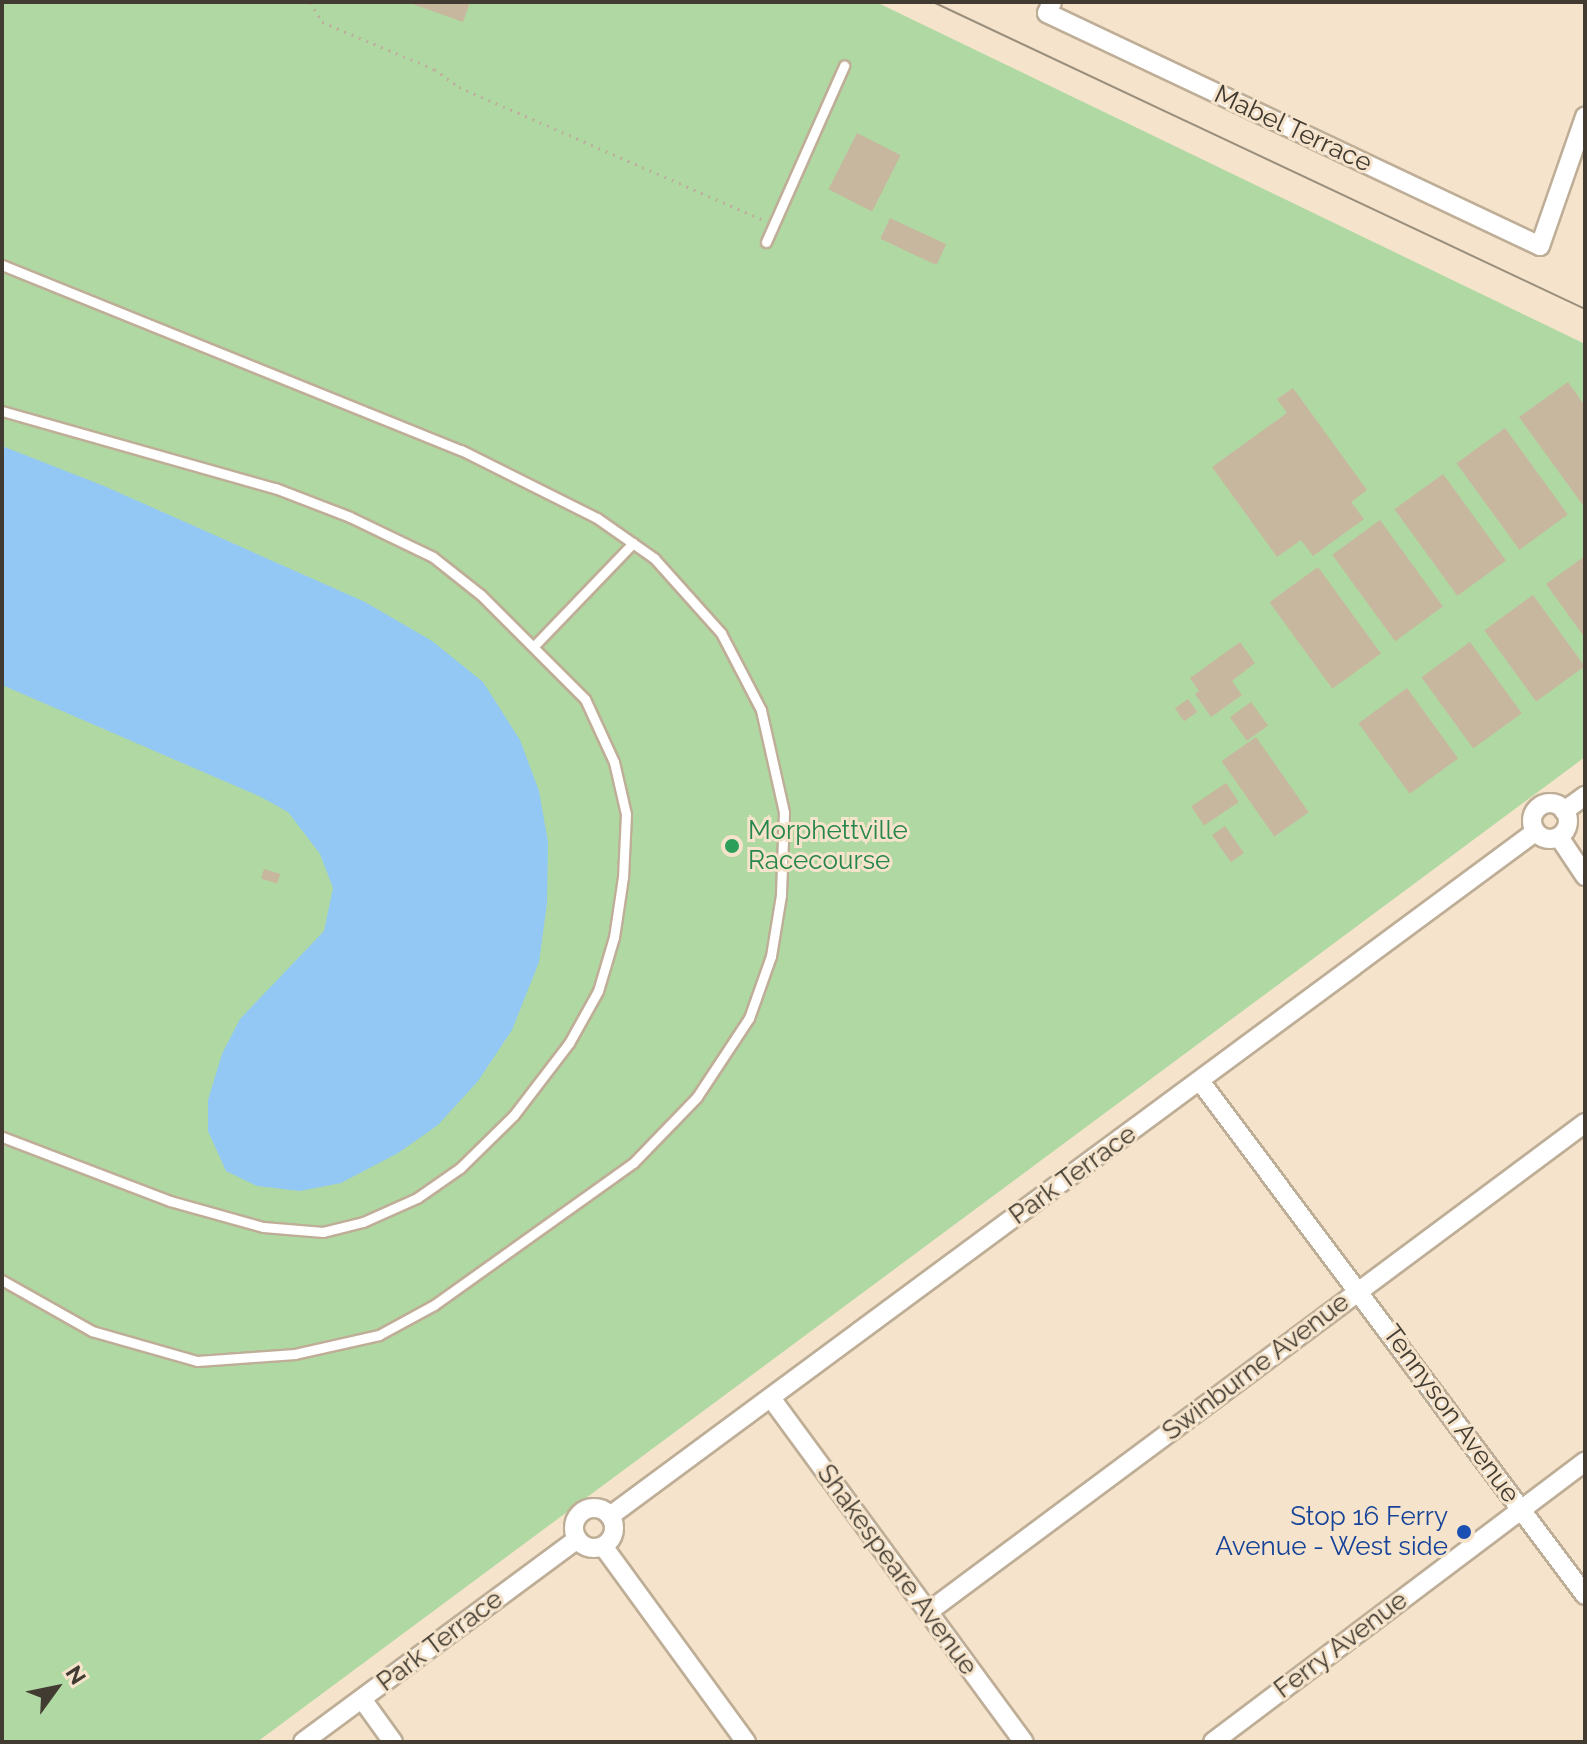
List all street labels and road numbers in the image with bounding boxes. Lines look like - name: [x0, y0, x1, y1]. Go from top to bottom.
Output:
- street label: Mabel Terrace: [1209, 79, 1377, 179]
- street label: Park Terrace: [1003, 1118, 1143, 1232]
- street label: Swinburne Avenue: [1156, 1286, 1356, 1448]
- street label: Tennyson Avenue: [1376, 1319, 1526, 1509]
- street label: Shakespeare Avenue: [810, 1458, 984, 1682]
- street label: Park Terrace: [371, 1583, 509, 1699]
- street label: Ferry Avenue: [1268, 1584, 1414, 1706]

